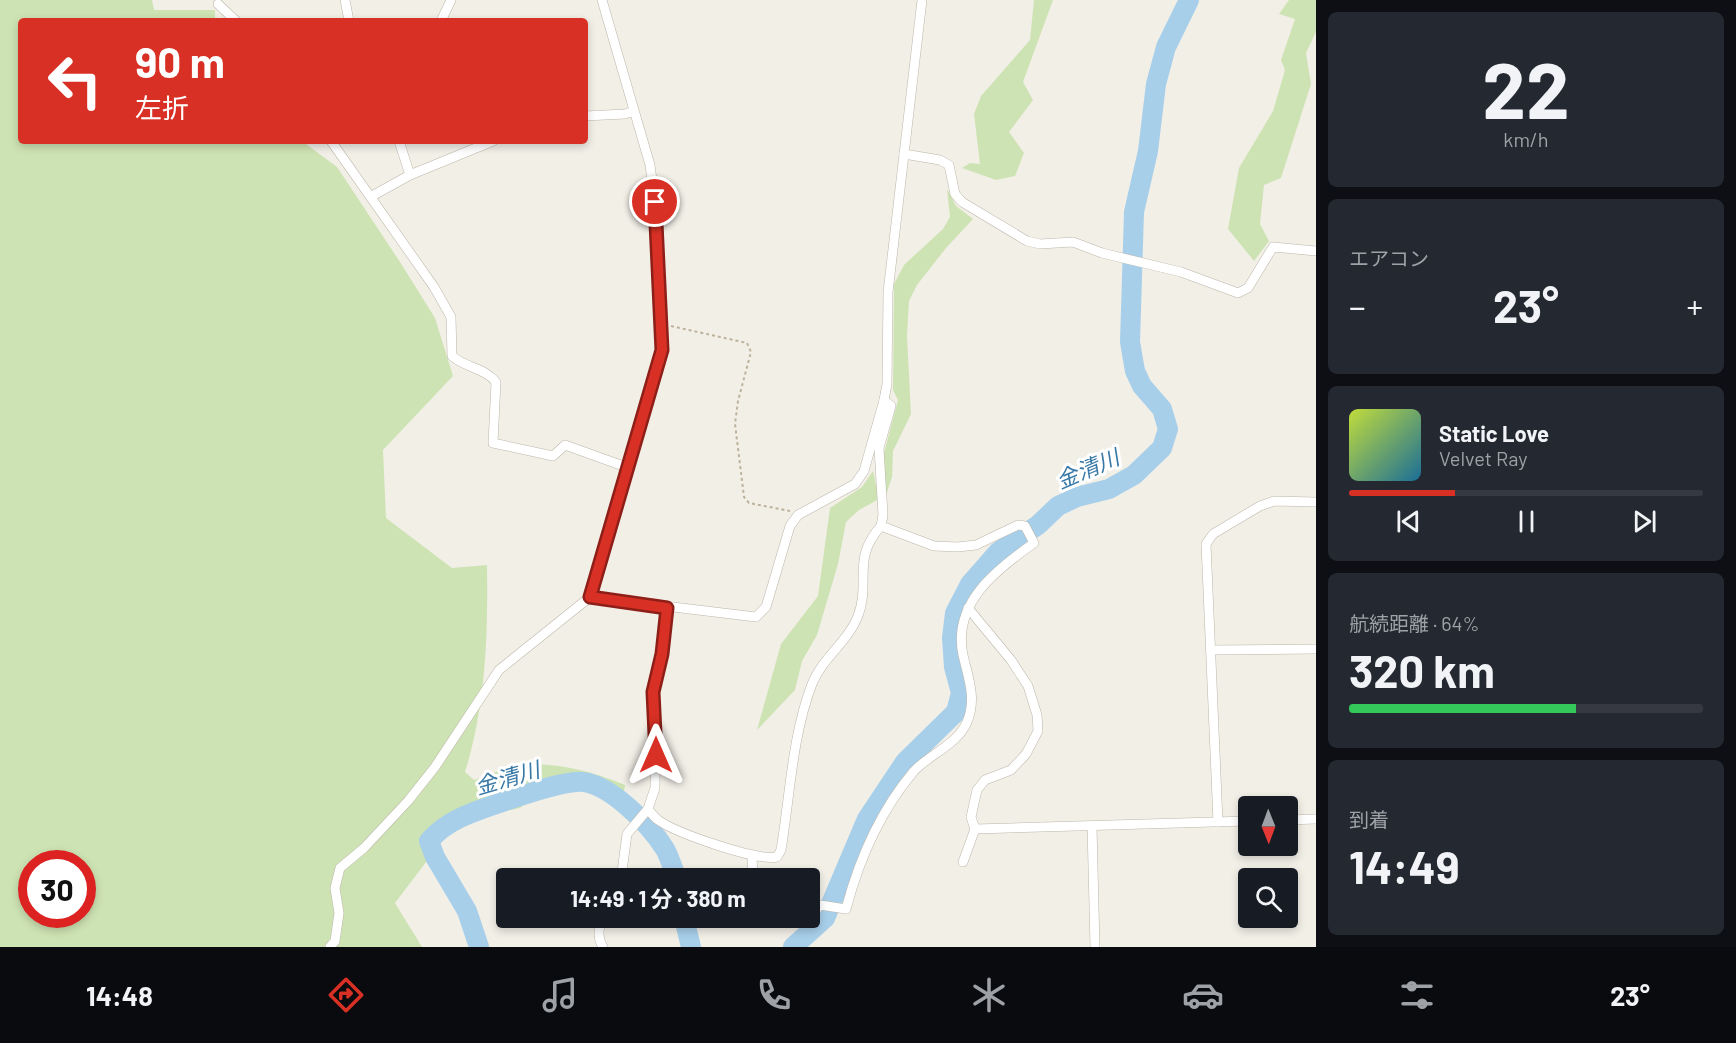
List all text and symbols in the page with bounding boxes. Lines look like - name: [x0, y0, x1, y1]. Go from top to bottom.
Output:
- text: 90 m: [135, 36, 225, 86]
- text: 22: [1482, 41, 1570, 135]
- icon: left: [36, 42, 114, 120]
- text: 左折: [135, 91, 189, 123]
- text: km/h: [1503, 127, 1549, 151]
- pin: [629, 176, 680, 227]
- icon: arrive: [638, 185, 671, 218]
- text: エアコン: [1349, 246, 1429, 270]
- text: 23°: [1493, 278, 1559, 332]
- text: −: [1349, 286, 1366, 326]
- text: +: [1686, 286, 1703, 326]
- text: Static Love: [1439, 420, 1549, 446]
- water label: 金清川: [1052, 442, 1124, 493]
- text: Velvet Ray: [1439, 446, 1528, 470]
- icon: previous: [1392, 505, 1425, 538]
- icon: pause: [1510, 505, 1543, 538]
- icon: next: [1628, 505, 1661, 538]
- text: 航続距離 · 64%: [1349, 611, 1479, 635]
- text: 320 km: [1349, 643, 1495, 697]
- position arrow: [624, 723, 688, 787]
- water label: 金清川: [472, 755, 544, 799]
- north arrow: [1238, 796, 1298, 856]
- map controls: [1238, 796, 1298, 928]
- text: 到着: [1349, 807, 1389, 831]
- text: 14:49: [1349, 839, 1460, 893]
- speed limit sign: 30: [18, 850, 96, 928]
- button: search: [1238, 868, 1298, 928]
- text: 14:49 · 1 分 · 380 m: [570, 885, 746, 911]
- icon: directions: [325, 974, 367, 1016]
- icon: music: [539, 974, 581, 1016]
- icon: phone: [753, 974, 795, 1016]
- icon: climate: [968, 974, 1010, 1016]
- icon: car: [1182, 974, 1224, 1016]
- icon: filters: [1396, 974, 1438, 1016]
- text: 14:48: [86, 979, 153, 1011]
- text: 23°: [1610, 979, 1650, 1011]

